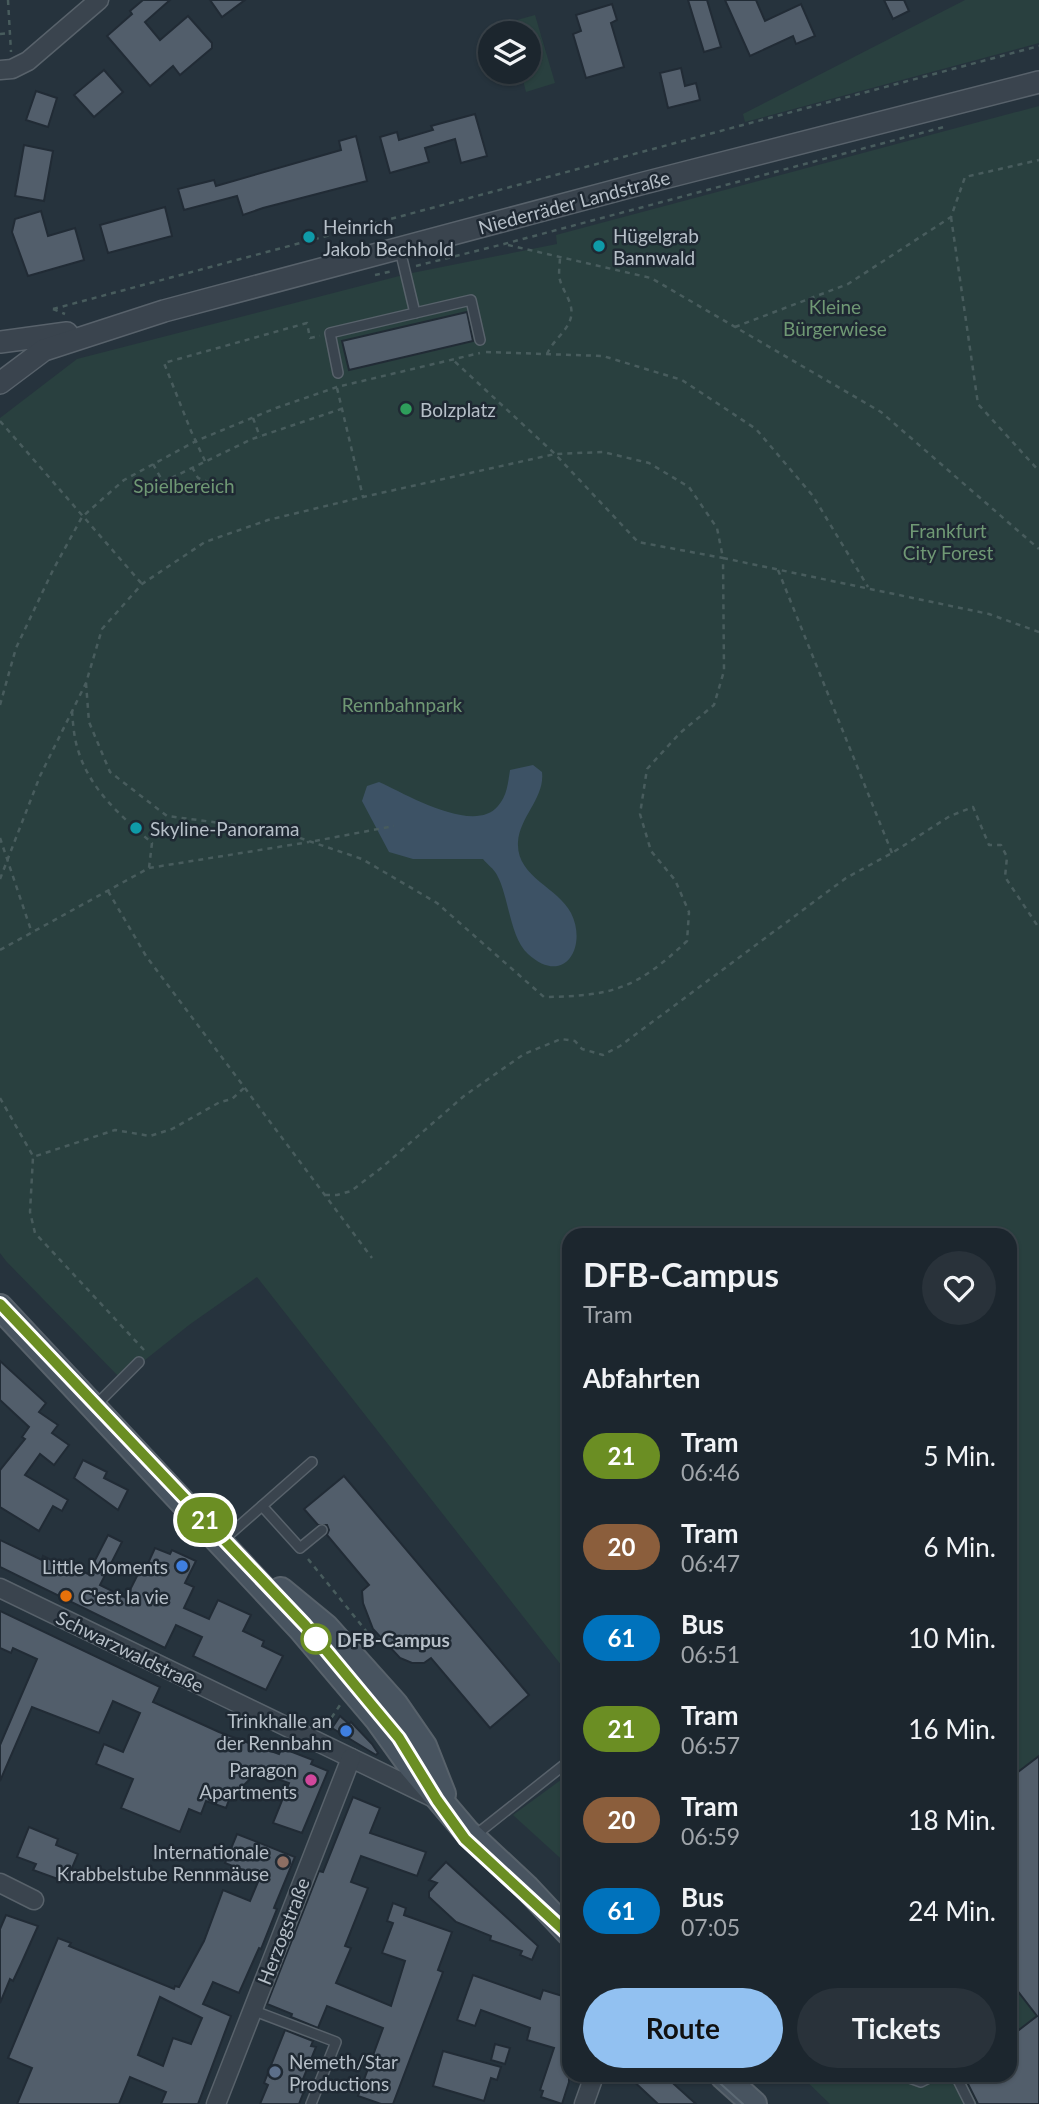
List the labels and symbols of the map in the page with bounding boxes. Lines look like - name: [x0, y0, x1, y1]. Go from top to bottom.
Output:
- street label: Niederräder Landstraße: [476, 165, 672, 239]
- place label: Heinrich Jakob Bechhold: [323, 215, 454, 260]
- place label: Hügelgrab Bannwald: [613, 224, 699, 269]
- marker: Heinrich Jakob Bechhold: [301, 229, 317, 245]
- marker: Hügelgrab Bannwald: [591, 238, 607, 254]
- park label: Kleine Bürgerwiese: [783, 295, 887, 340]
- place label: Bolzplatz: [420, 398, 496, 421]
- marker: Bolzplatz: [398, 401, 414, 417]
- park label: Spielbereich: [133, 474, 235, 497]
- park label: Frankfurt City Forest: [903, 519, 993, 564]
- park label: Rennbahnpark: [342, 693, 463, 716]
- place label: Skyline-Panorama: [150, 817, 300, 840]
- marker: Skyline-Panorama: [128, 820, 144, 836]
- line badge: 21: [174, 1497, 236, 1543]
- place label: Little Moments: [42, 1555, 168, 1578]
- marker: Little Moments: [174, 1558, 190, 1574]
- place label: C'est la vie: [80, 1585, 169, 1608]
- marker: C'est la vie: [58, 1588, 74, 1604]
- street label: Schwarzwaldstraße: [52, 1605, 208, 1697]
- marker: DFB-Campus: [301, 1624, 331, 1654]
- place label: DFB-Campus: [337, 1628, 450, 1651]
- place label: Trinkhalle an der Rennbahn: [216, 1709, 332, 1754]
- marker: Trinkhalle an der Rennbahn: [338, 1723, 354, 1739]
- place label: Paragon Apartments: [199, 1758, 297, 1803]
- marker: Paragon Apartments: [303, 1772, 319, 1788]
- place label: Internationale Krabbelstube Rennmäuse: [57, 1840, 269, 1885]
- marker: Internationale Krabbelstube Rennmäuse: [275, 1854, 291, 1870]
- street label: Herzogstraße: [252, 1874, 314, 1988]
- place label: Nemeth/Star Productions: [289, 2050, 398, 2095]
- marker: Nemeth/Star Productions: [267, 2064, 283, 2080]

